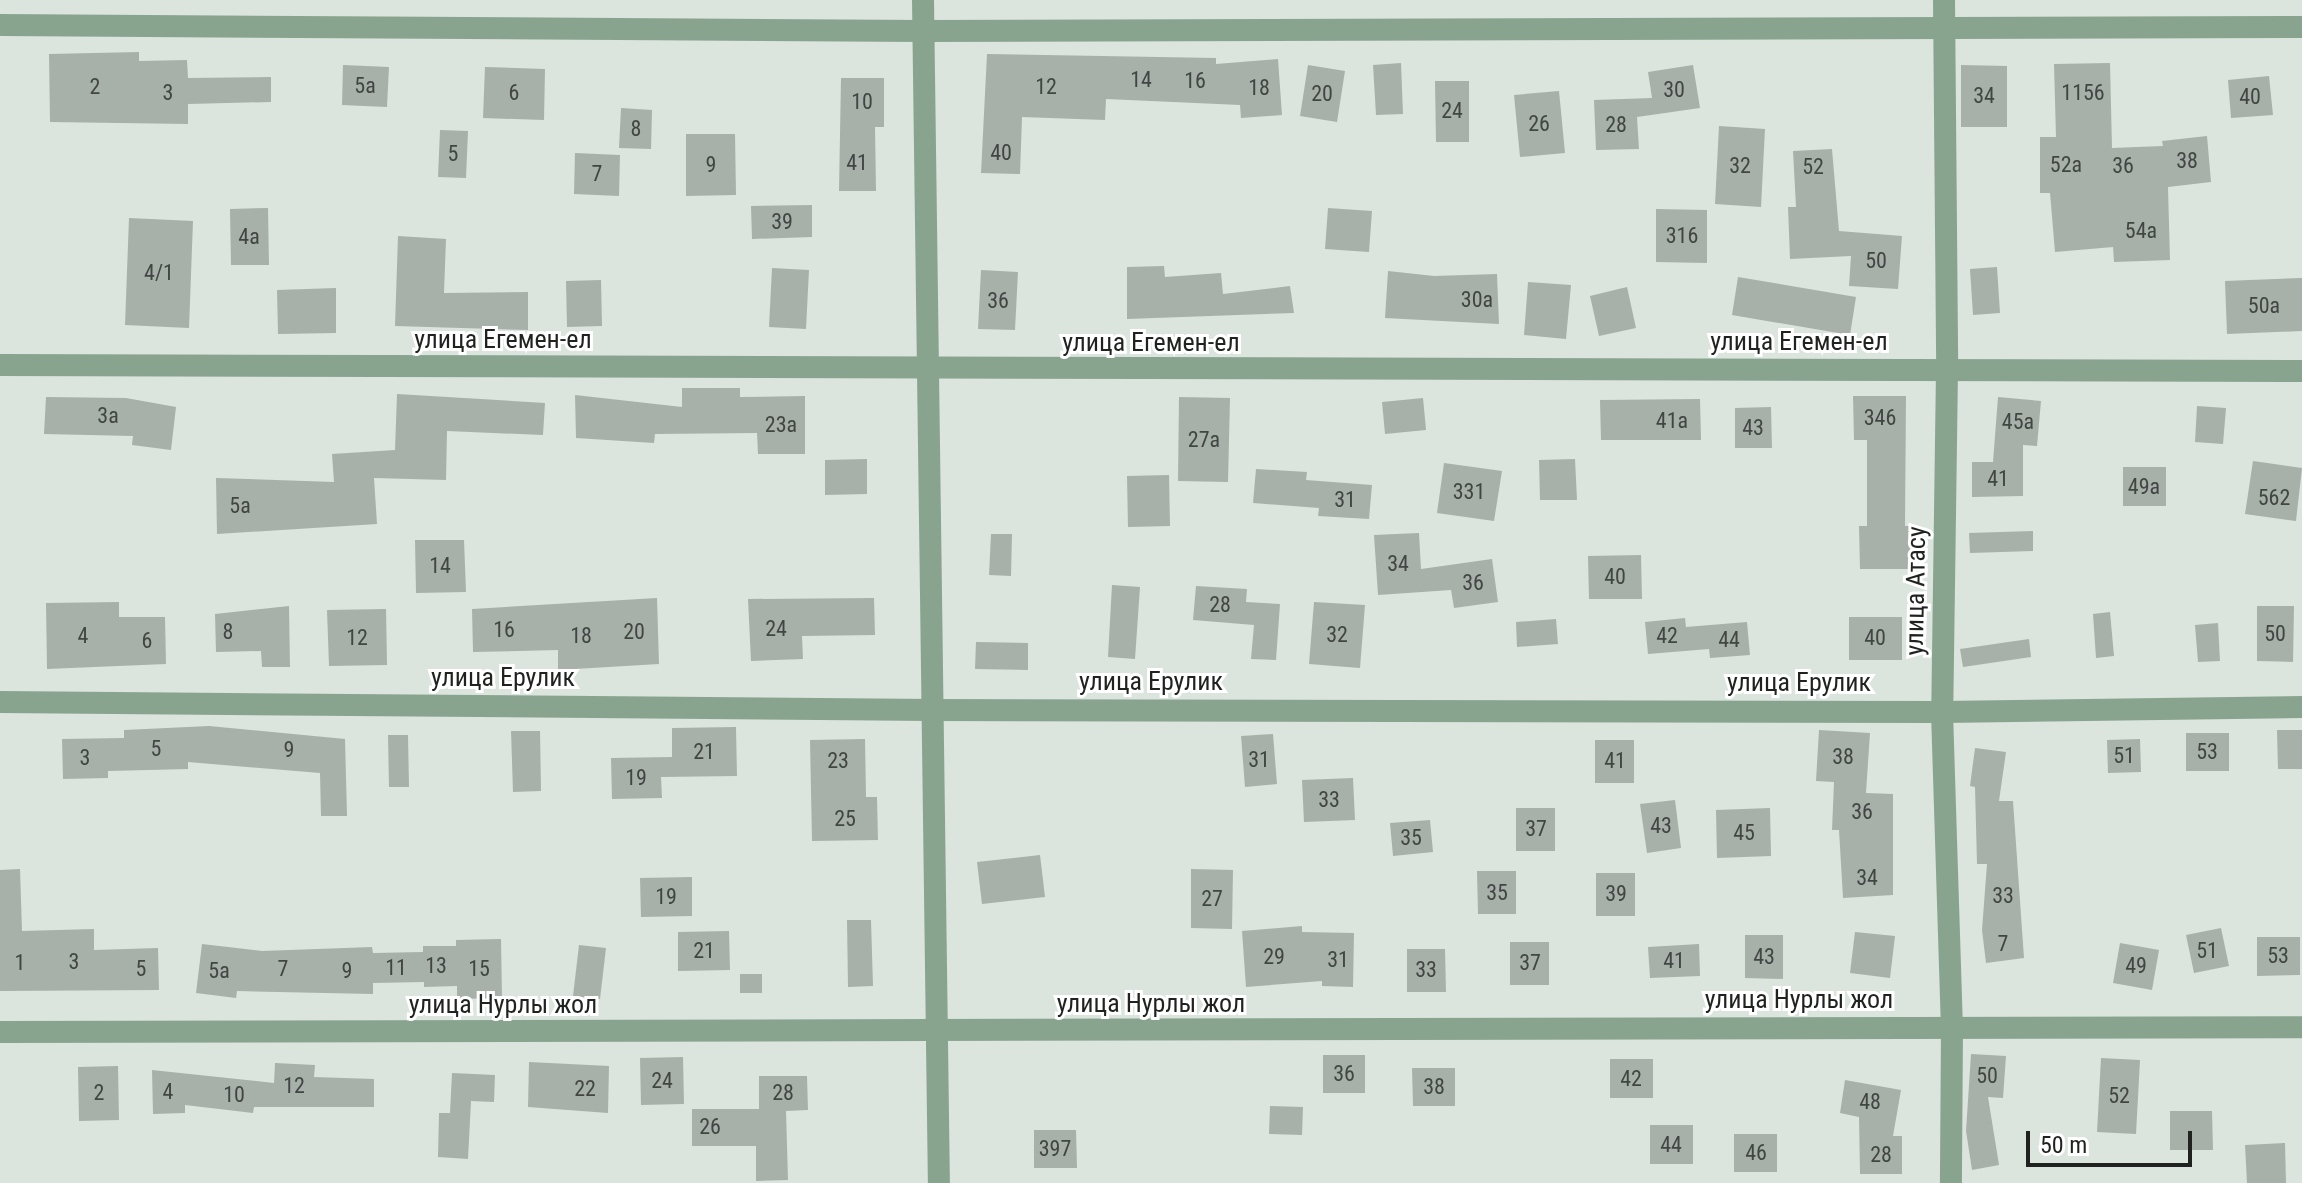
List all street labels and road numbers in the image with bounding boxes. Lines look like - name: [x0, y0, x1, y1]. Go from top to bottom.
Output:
- street label: улица Егемен-ел: [414, 324, 592, 356]
- street label: улица Егемен-ел: [1710, 326, 1888, 358]
- street label: улица Егемен-ел: [1062, 327, 1240, 359]
- street label: улица Атасу: [1899, 526, 1933, 656]
- street label: улица Ерулик: [431, 662, 575, 694]
- street label: улица Ерулик: [1079, 666, 1223, 698]
- street label: улица Ерулик: [1727, 667, 1871, 699]
- street label: улица Нурлы жол: [1705, 984, 1893, 1016]
- street label: улица Нурлы жол: [1057, 988, 1245, 1020]
- street label: улица Нурлы жол: [409, 989, 597, 1021]

